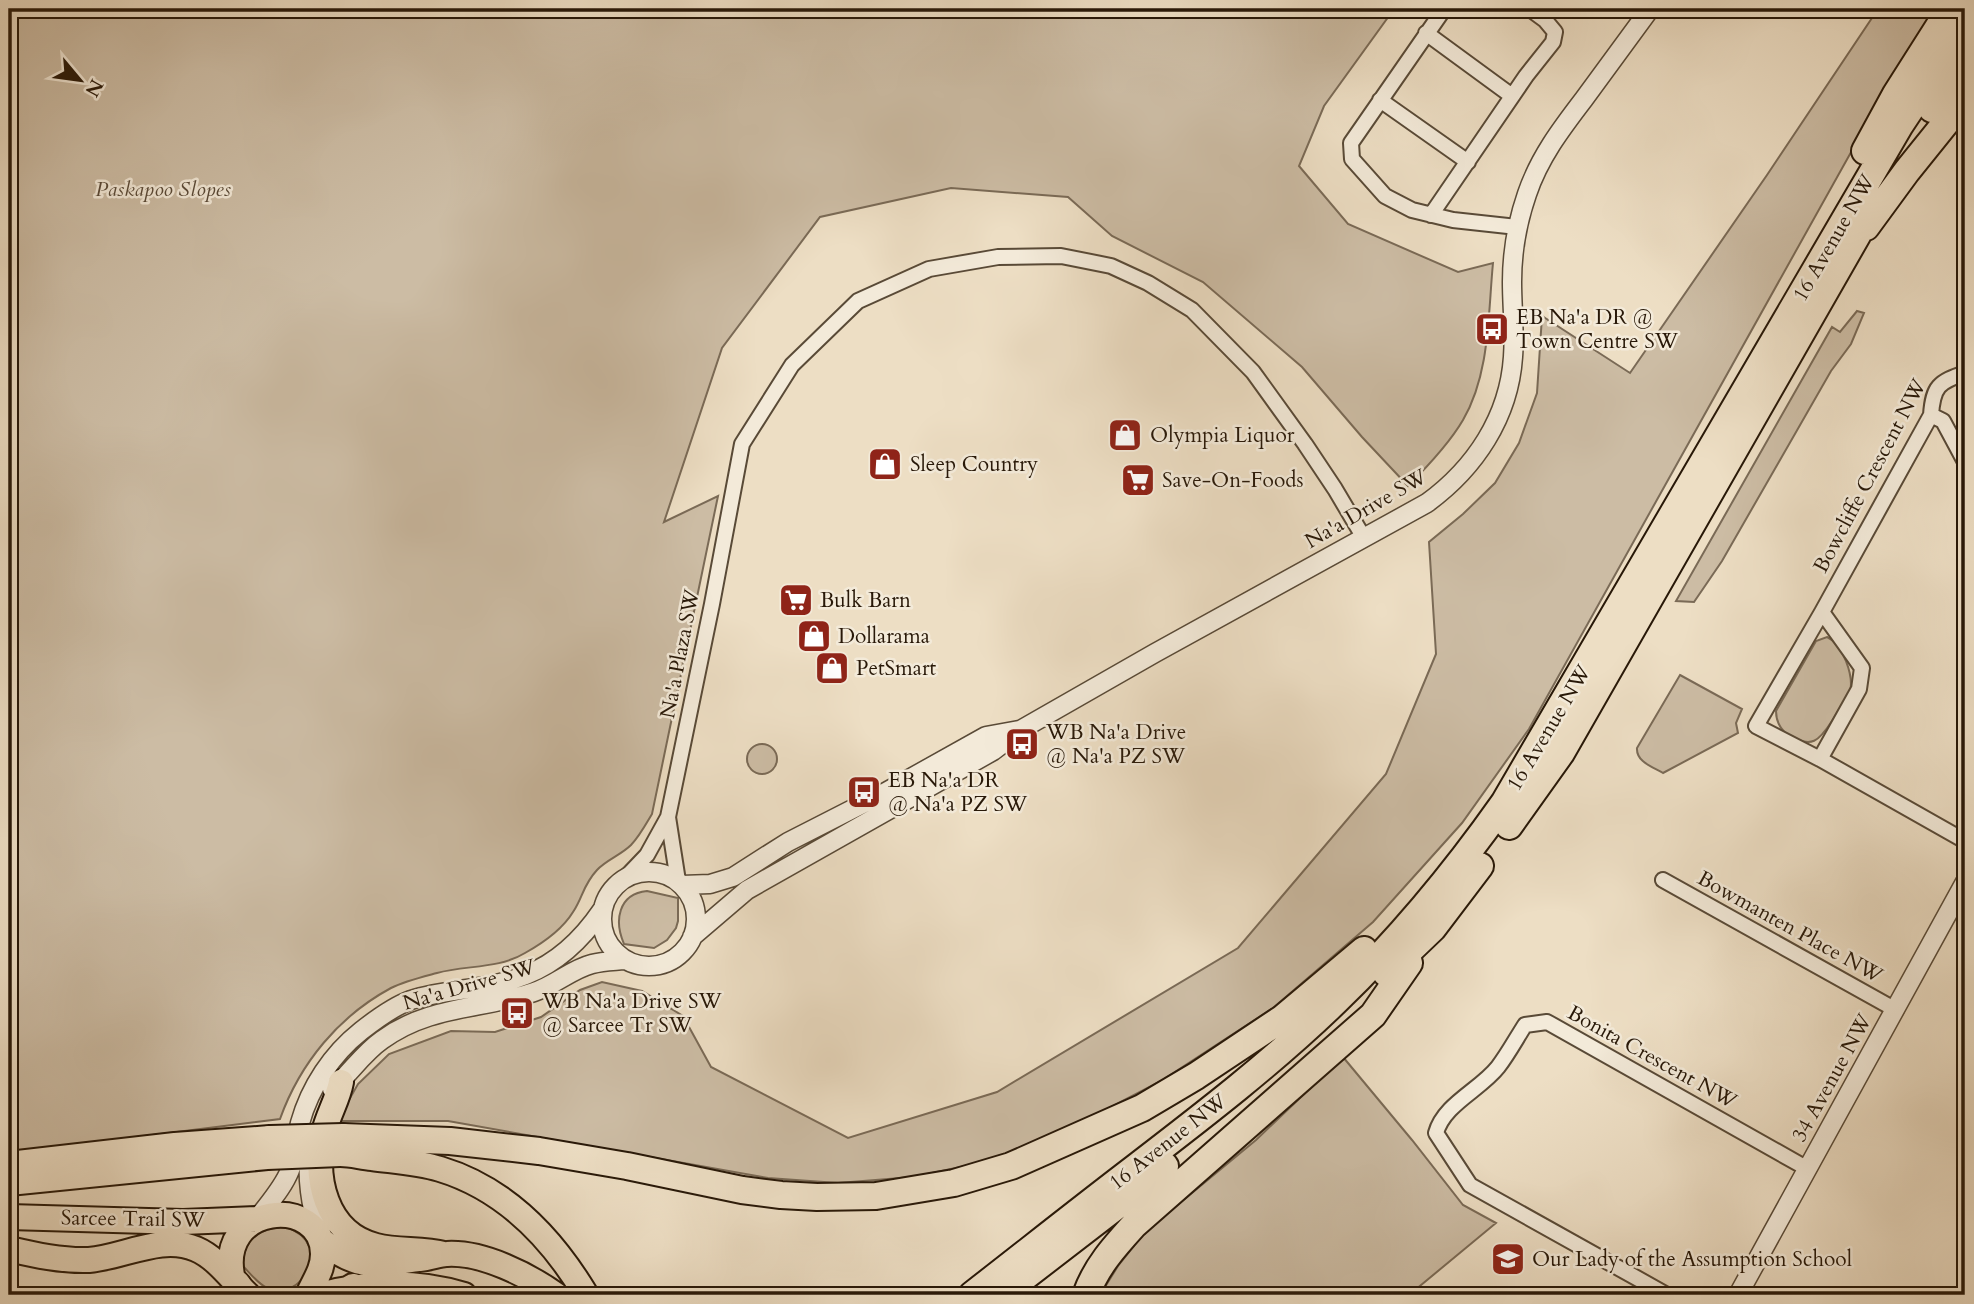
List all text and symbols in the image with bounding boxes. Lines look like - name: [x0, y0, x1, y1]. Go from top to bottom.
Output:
- north arrow: [46, 46, 116, 116]
- text: N: [78, 74, 109, 102]
- street label: 16 Avenue NW: [1786, 169, 1882, 307]
- park label: Paskapoo Slopes: [95, 175, 231, 204]
- place label: EB Na'a DR @ Town Centre SW: [1516, 303, 1679, 356]
- bus stop icon: EB Na'a DR @ Town Centre SW: [1473, 310, 1511, 348]
- street label: Bowcliffe Crescent NW: [1807, 373, 1934, 578]
- shop icon: Olympia Liquor: [1106, 416, 1144, 454]
- place label: Olympia Liquor: [1150, 421, 1295, 450]
- shop icon: Sleep Country: [866, 445, 904, 483]
- place label: Sleep Country: [910, 450, 1038, 479]
- supermarket icon: Save-On-Foods: [1119, 461, 1157, 499]
- street label: Na'a Drive SW: [1300, 462, 1433, 556]
- place label: Save-On-Foods: [1162, 466, 1303, 495]
- supermarket icon: Bulk Barn: [777, 581, 815, 619]
- street label: Na'a Plaza SW: [653, 586, 707, 721]
- place label: Bulk Barn: [820, 586, 911, 615]
- shop icon: Dollarama: [795, 617, 833, 655]
- place label: Dollarama: [838, 622, 930, 651]
- shop icon: PetSmart: [813, 649, 851, 687]
- place label: PetSmart: [856, 654, 937, 683]
- street label: 16 Avenue NW: [1500, 659, 1598, 796]
- place label: WB Na'a Drive @ Na'a PZ SW: [1045, 718, 1186, 771]
- bus stop icon: WB Na'a Drive @ Na'a PZ SW: [1003, 725, 1041, 763]
- place label: EB Na'a DR @ Na'a PZ SW: [888, 766, 1028, 819]
- bus stop icon: EB Na'a DR @ Na'a PZ SW: [845, 773, 883, 811]
- street label: Bowmanten Place NW: [1692, 864, 1889, 990]
- street label: Na'a Drive SW: [399, 952, 539, 1018]
- place label: WB Na'a Drive SW @ Sarcee Tr SW: [541, 987, 723, 1040]
- bus stop icon: WB Na'a Drive SW @ Sarcee Tr SW: [498, 994, 536, 1032]
- street label: Bonita Crescent NW: [1562, 998, 1743, 1116]
- street label: 34 Avenue NW: [1785, 1008, 1879, 1147]
- street label: 16 Avenue NW: [1103, 1086, 1234, 1197]
- street label: Sarcee Trail SW: [61, 1203, 206, 1235]
- school or university icon: Our Lady of the Assumption School: [1489, 1240, 1527, 1278]
- place label: Our Lady of the Assumption School: [1532, 1245, 1852, 1274]

